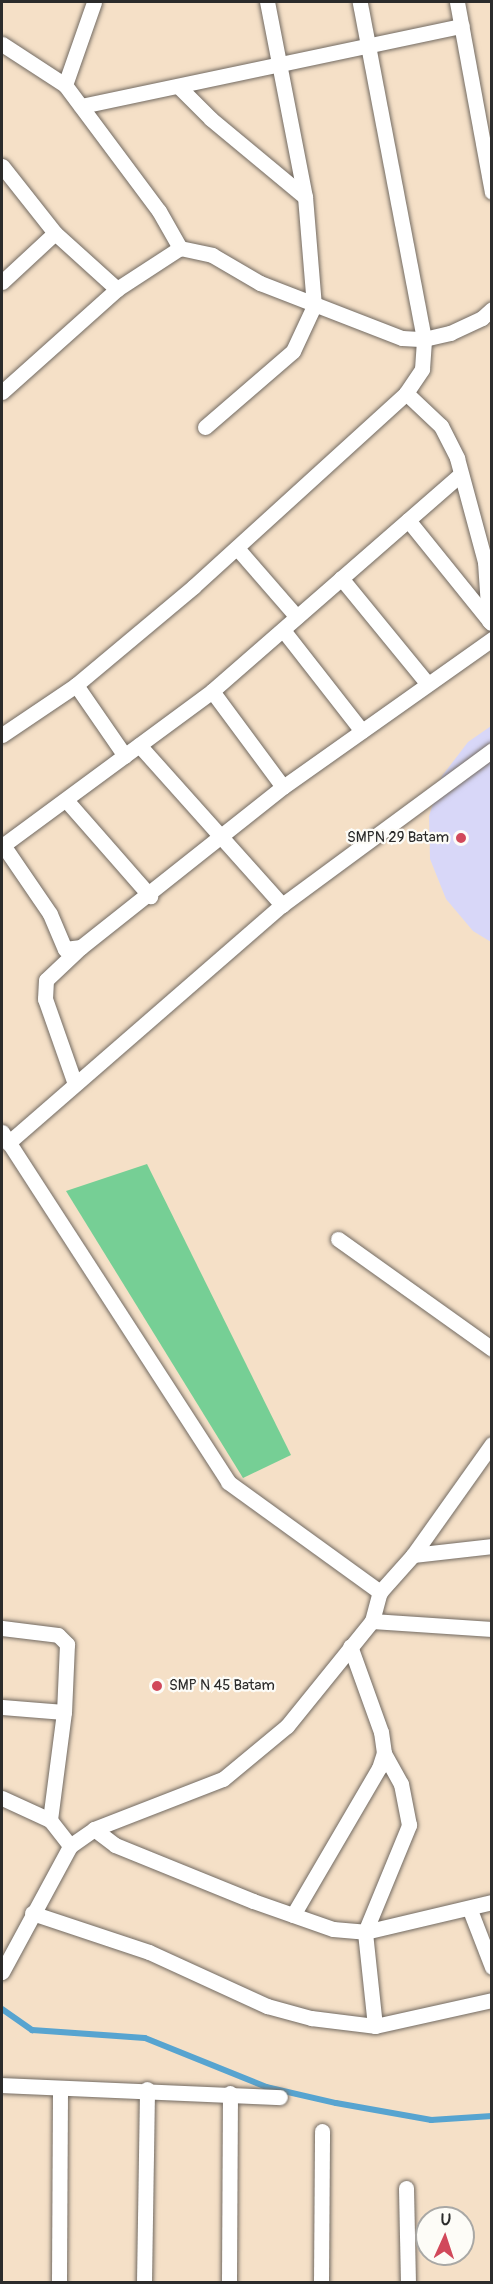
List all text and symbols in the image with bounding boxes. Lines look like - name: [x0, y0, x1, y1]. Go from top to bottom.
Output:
- place label: SMPN 29 Batam: [347, 829, 449, 847]
- marker: SMPN 29 Batam: [454, 831, 468, 845]
- place label: SMP N 45 Batam: [169, 1677, 275, 1695]
- marker: SMP N 45 Batam: [150, 1679, 164, 1693]
- north arrow: [415, 2206, 475, 2266]
- text: U: [440, 2210, 452, 2230]

